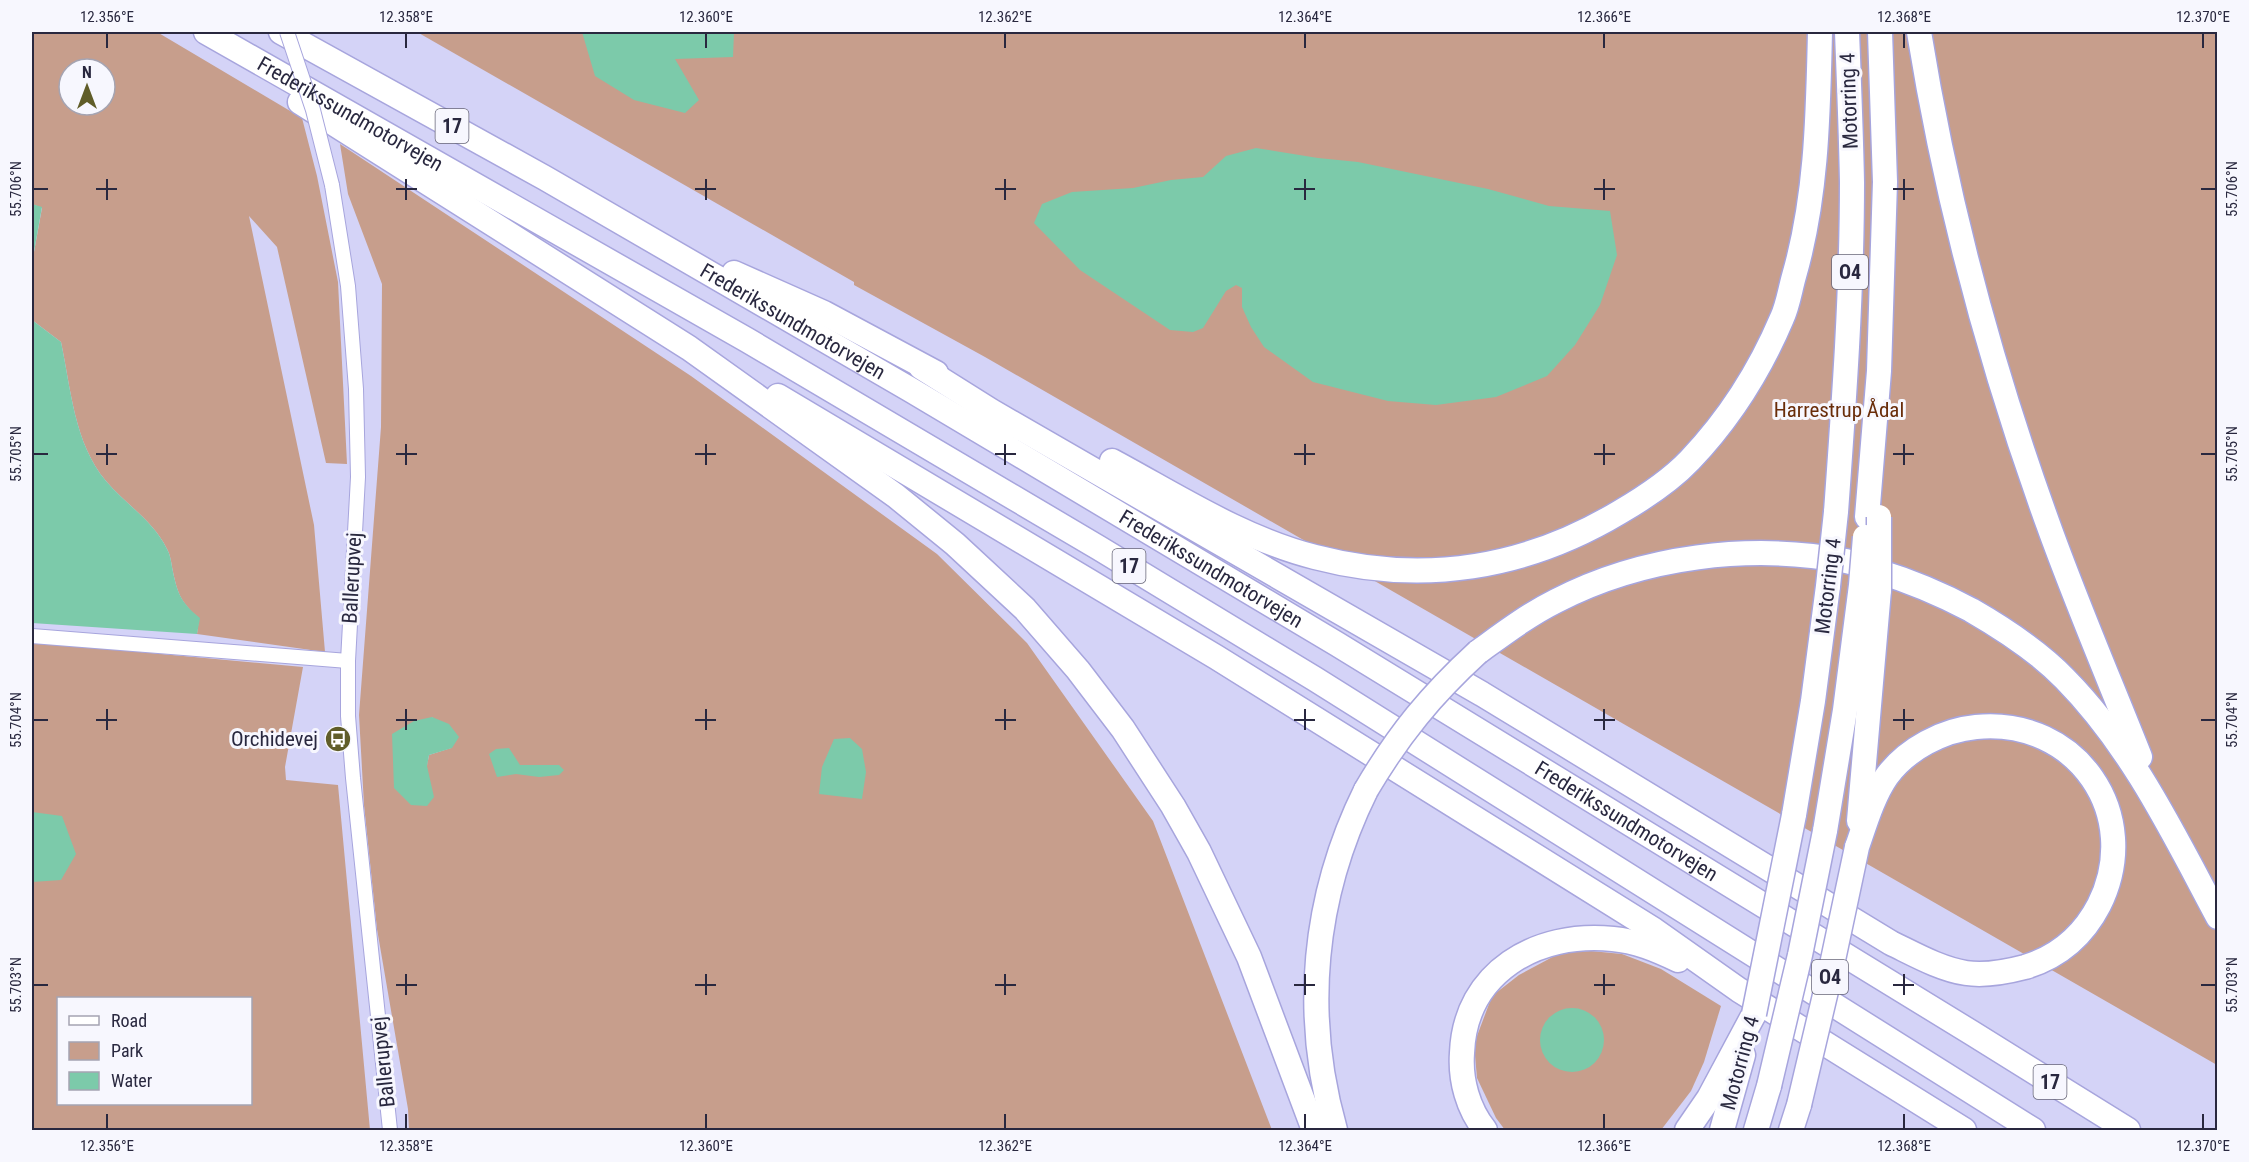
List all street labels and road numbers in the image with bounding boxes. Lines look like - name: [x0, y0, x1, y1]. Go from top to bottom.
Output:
- street label: Frederikssundmotorvejen: [253, 52, 447, 176]
- street label: Motorring 4: [1835, 52, 1863, 150]
- road number: 17: [436, 109, 468, 143]
- road number: O4: [1832, 255, 1868, 289]
- street label: Frederikssundmotorvejen: [696, 259, 890, 384]
- street label: Frederikssundmotorvejen: [1115, 505, 1307, 633]
- street label: Ballerupvej: [338, 532, 366, 624]
- street label: Motorring 4: [1810, 537, 1846, 635]
- road number: 17: [1112, 549, 1146, 583]
- street label: Frederikssundmotorvejen: [1531, 756, 1722, 886]
- road number: O4: [1812, 960, 1848, 994]
- street label: Motorring 4: [1716, 1013, 1764, 1113]
- street label: Ballerupvej: [366, 1015, 400, 1109]
- road number: 17: [2034, 1065, 2066, 1099]

